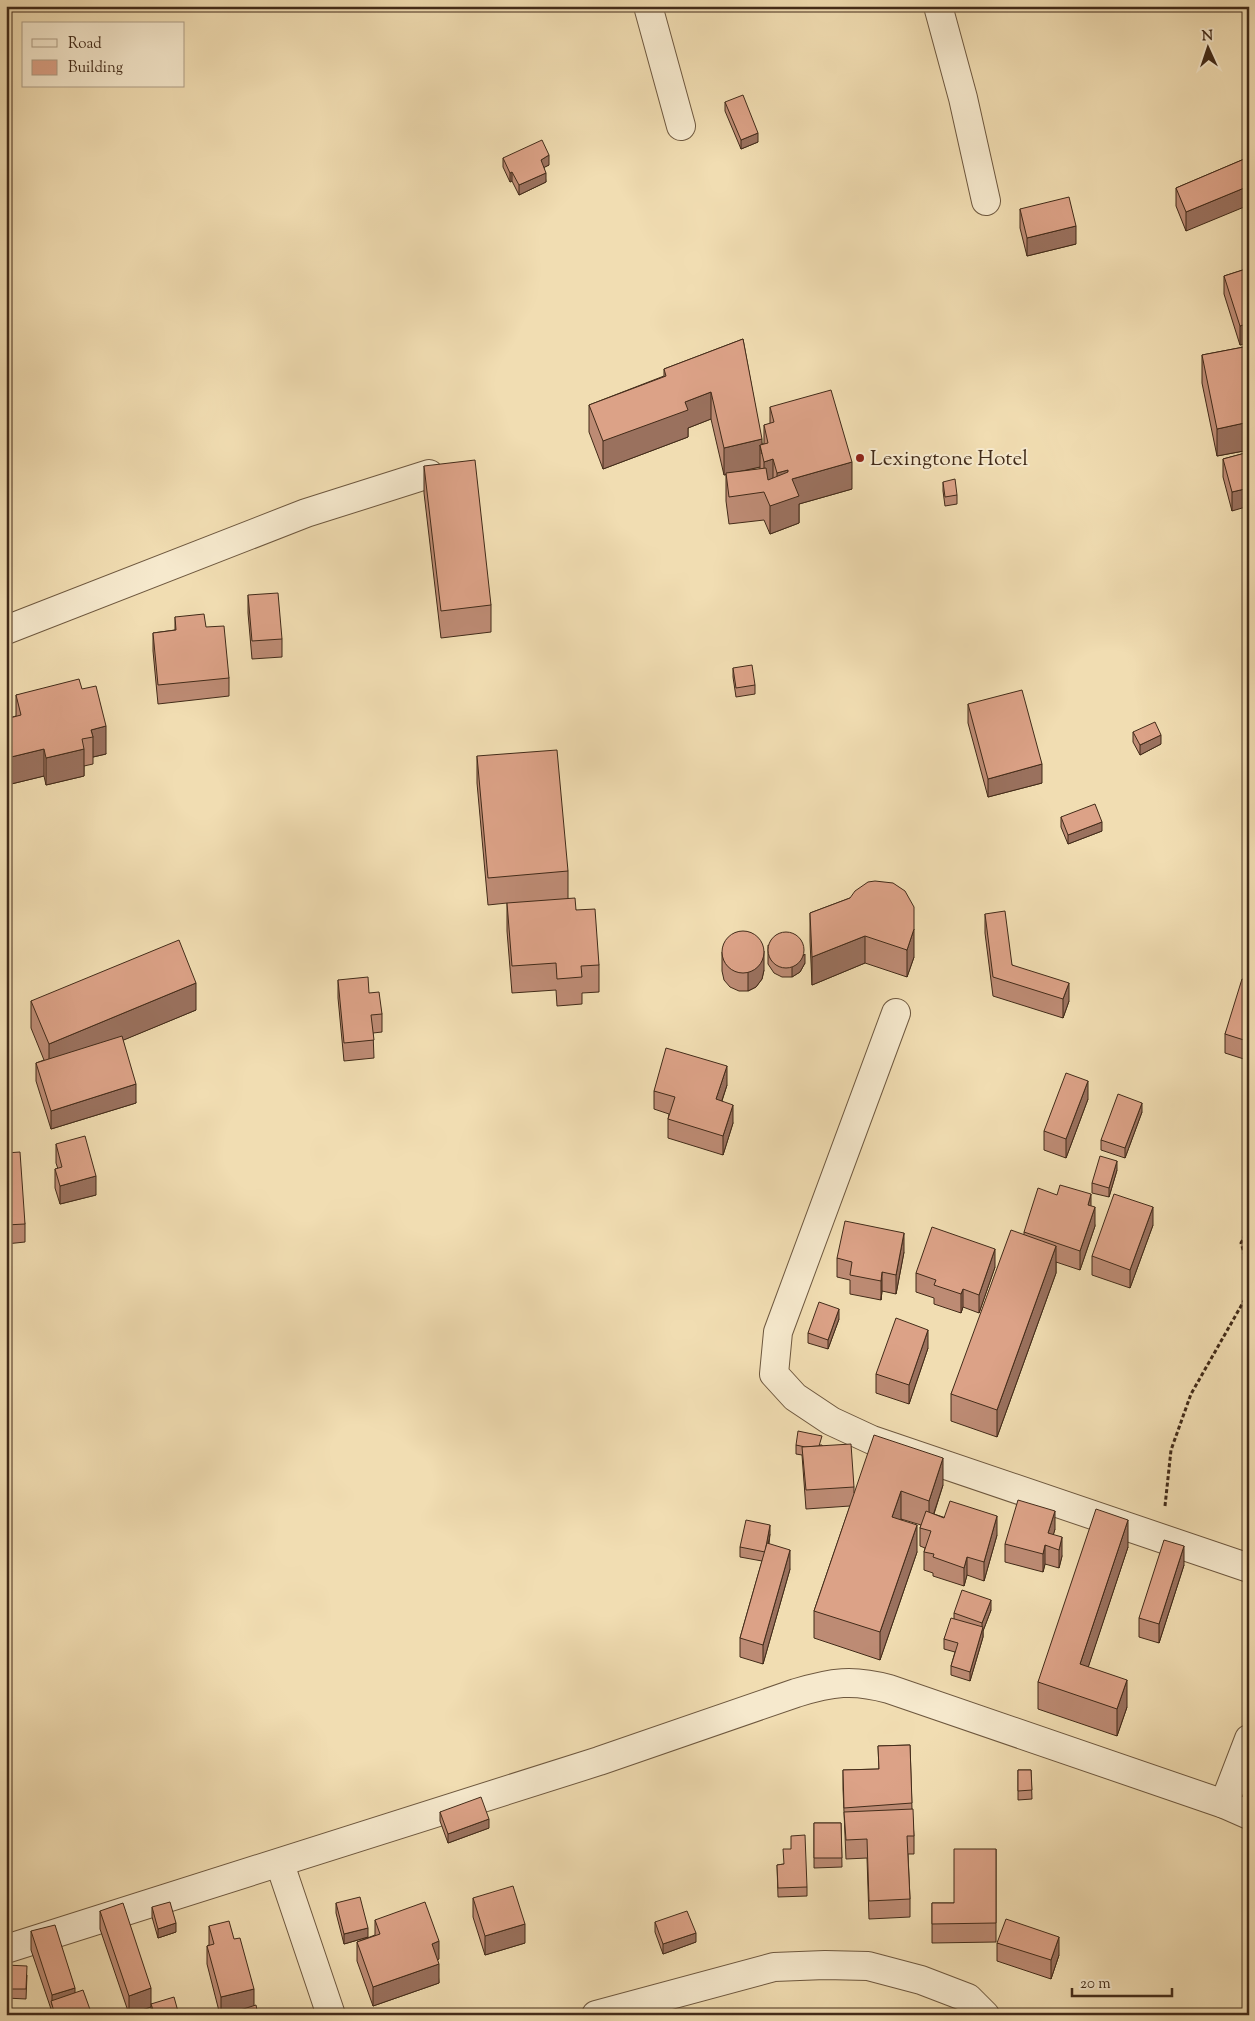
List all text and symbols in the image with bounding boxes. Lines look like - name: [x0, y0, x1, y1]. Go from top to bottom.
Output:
- legend: [22, 22, 185, 88]
- north arrow: [1182, 22, 1232, 72]
- text: N: [1201, 27, 1214, 47]
- text: Road: [68, 34, 102, 55]
- text: Building: [68, 58, 123, 79]
- place label: Lexingtone Hotel: [870, 445, 1028, 475]
- marker: Lexingtone Hotel: [854, 452, 866, 464]
- scale bar: [1072, 1966, 1172, 1998]
- text: 20 m: [1080, 1974, 1111, 1995]

